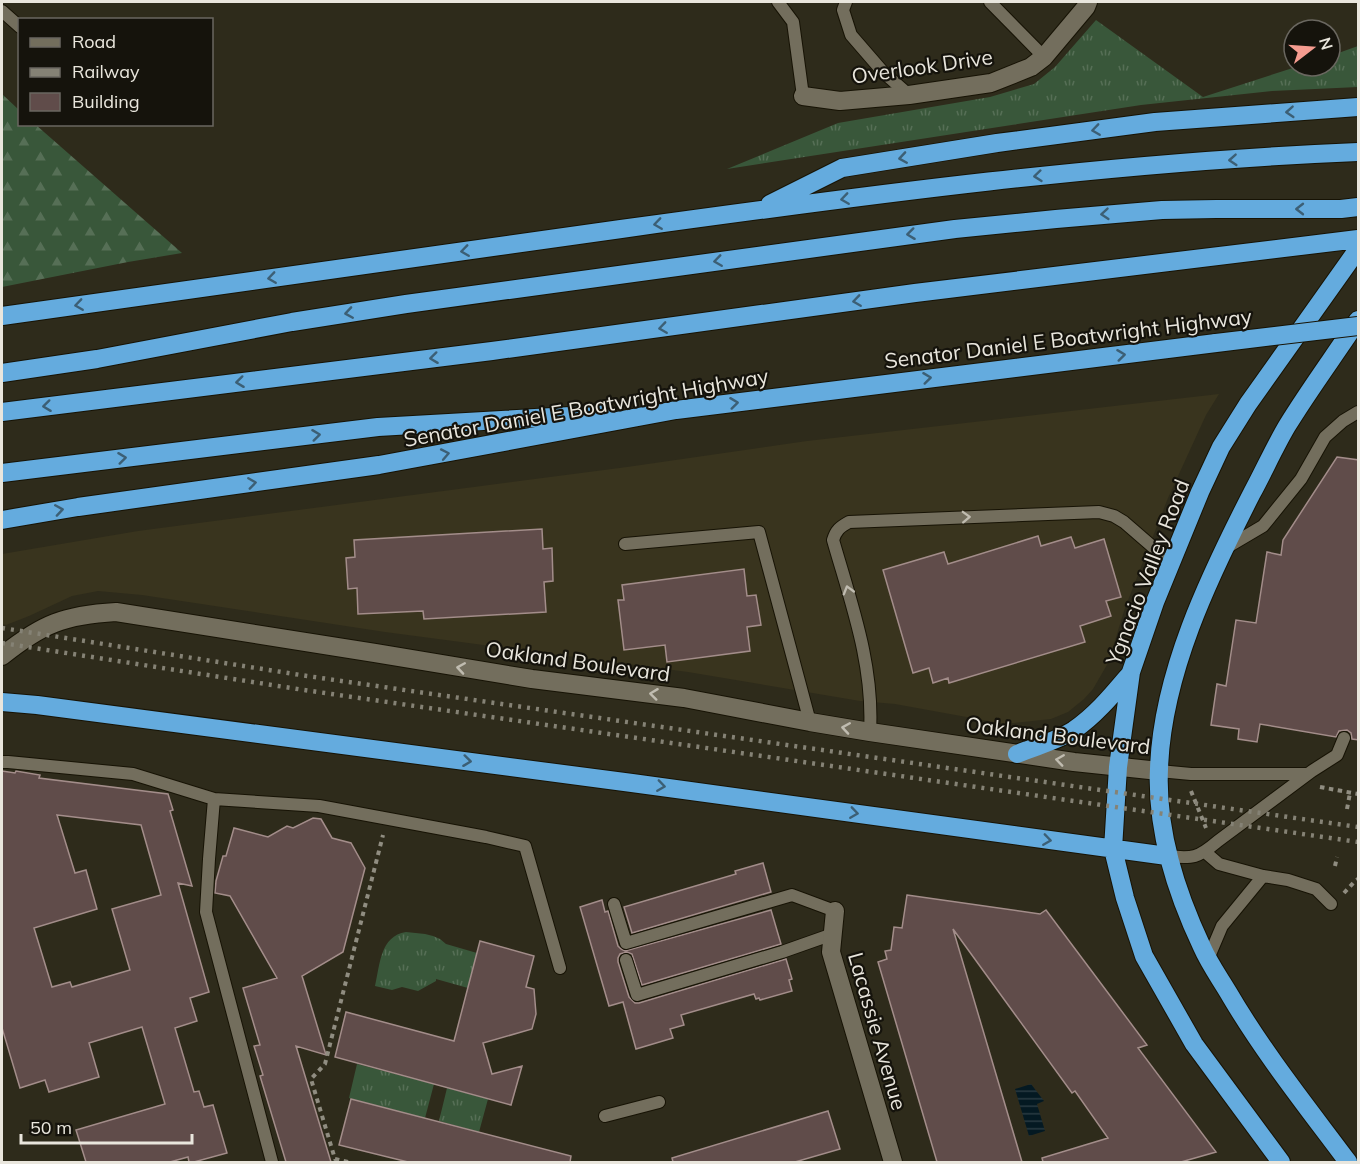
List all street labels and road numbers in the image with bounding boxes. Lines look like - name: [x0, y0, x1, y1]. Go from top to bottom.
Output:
- street label: Overlook Drive: [850, 43, 994, 89]
- street label: Senator Daniel E Boatwright Highway: [883, 303, 1253, 373]
- street label: Senator Daniel E Boatwright Highway: [402, 362, 770, 452]
- street label: Ygnacio Valley Road: [1099, 475, 1194, 670]
- street label: Oakland Boulevard: [484, 635, 672, 687]
- street label: Oakland Boulevard: [964, 711, 1152, 759]
- street label: Lacassie Avenue: [843, 949, 913, 1113]

